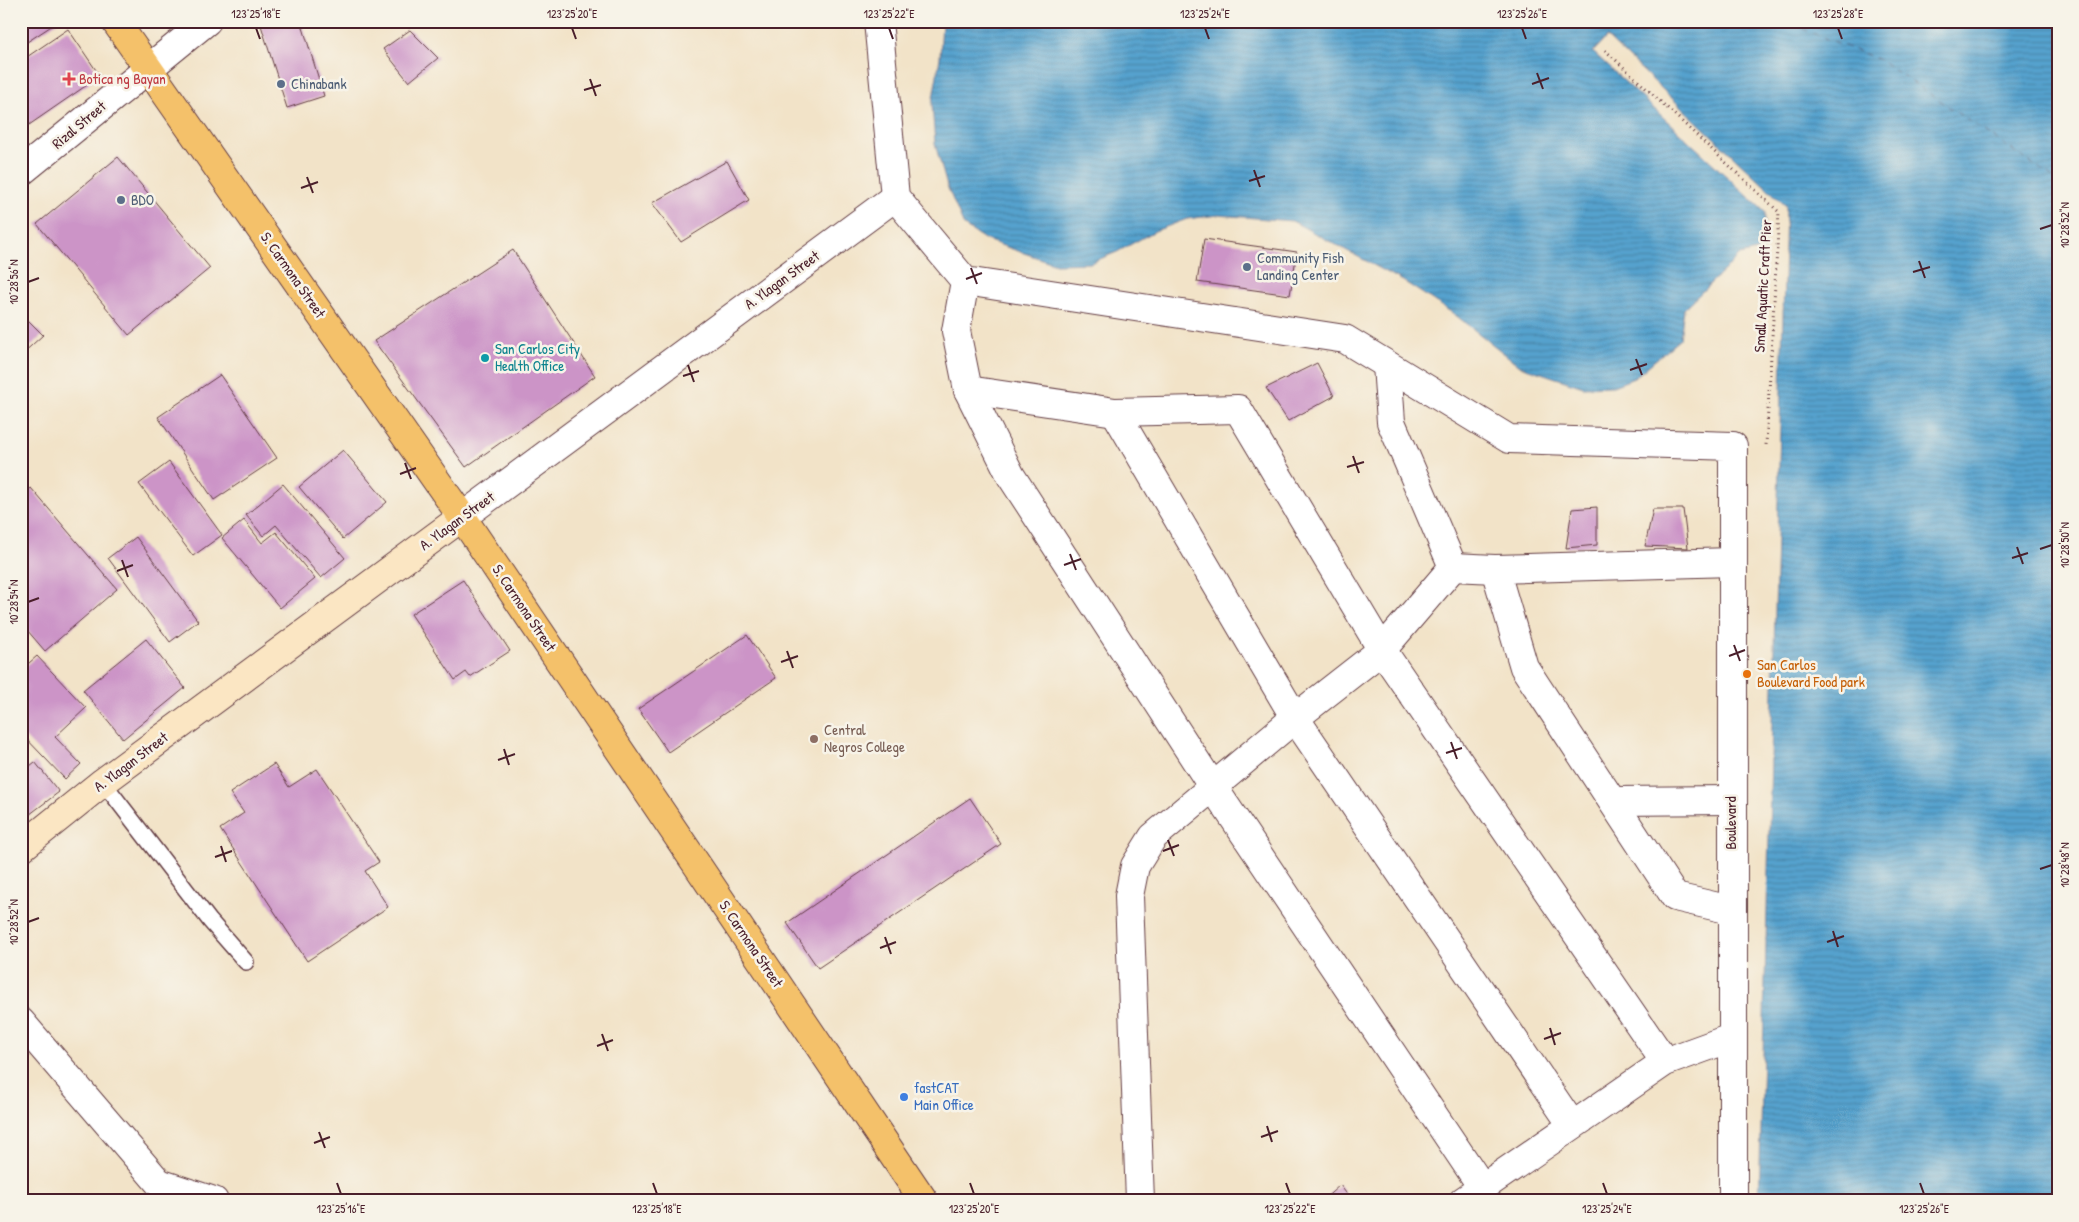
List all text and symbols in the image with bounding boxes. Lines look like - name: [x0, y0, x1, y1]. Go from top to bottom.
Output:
- text: 123°25'18"E: [231, 5, 281, 22]
- text: 123°25'20"E: [547, 5, 598, 22]
- text: 123°25'22"E: [864, 5, 915, 22]
- text: 123°25'24"E: [1180, 5, 1231, 22]
- text: 123°25'26"E: [1497, 5, 1548, 22]
- text: 123°25'28"E: [1813, 5, 1864, 22]
- place label: Botica ng Bayan: [79, 68, 166, 89]
- marker: Botica ng Bayan: [63, 73, 75, 85]
- place label: Chinabank: [291, 73, 347, 94]
- marker: Chinabank: [275, 78, 287, 90]
- street label: Rizal Street: [47, 95, 111, 154]
- place label: BDO: [131, 189, 154, 210]
- marker: BDO: [115, 194, 127, 206]
- text: 10°28'52"N: [2056, 202, 2073, 248]
- street label: Small Aquatic Craft Pier: [1749, 219, 1776, 353]
- street label: S. Carmona Street: [256, 227, 331, 323]
- street label: A. Ylagan Street: [740, 245, 824, 314]
- place label: Community Fish Landing Center: [1257, 247, 1344, 285]
- text: 10°28'56"N: [5, 259, 22, 305]
- marker: Community Fish Landing Center: [1241, 261, 1253, 273]
- place label: San Carlos City Health Office: [495, 338, 580, 376]
- marker: San Carlos City Health Office: [479, 352, 491, 364]
- street label: A. Ylagan Street: [415, 486, 499, 555]
- text: 10°28'50"N: [2056, 522, 2073, 568]
- street label: S. Carmona Street: [488, 560, 562, 656]
- text: 10°28'54"N: [5, 580, 22, 624]
- place label: San Carlos Boulevard Food park: [1757, 654, 1865, 692]
- marker: San Carlos Boulevard Food park: [1741, 668, 1753, 680]
- place label: Central Negros College: [824, 719, 905, 757]
- street label: A. Ylagan Street: [89, 726, 173, 797]
- marker: Central Negros College: [808, 733, 820, 745]
- street label: Boulevard: [1720, 796, 1741, 850]
- text: 10°28'48"N: [2056, 842, 2073, 888]
- street label: S. Carmona Street: [715, 896, 789, 992]
- text: 10°28'52"N: [5, 899, 22, 945]
- place label: fastCAT Main Office: [914, 1077, 974, 1115]
- marker: fastCAT Main Office: [898, 1091, 910, 1103]
- text: 123°25'16"E: [317, 1200, 366, 1217]
- text: 123°25'18"E: [632, 1200, 682, 1217]
- text: 123°25'20"E: [949, 1200, 1000, 1217]
- text: 123°25'22"E: [1265, 1200, 1316, 1217]
- text: 123°25'24"E: [1582, 1200, 1633, 1217]
- text: 123°25'26"E: [1899, 1200, 1950, 1217]

